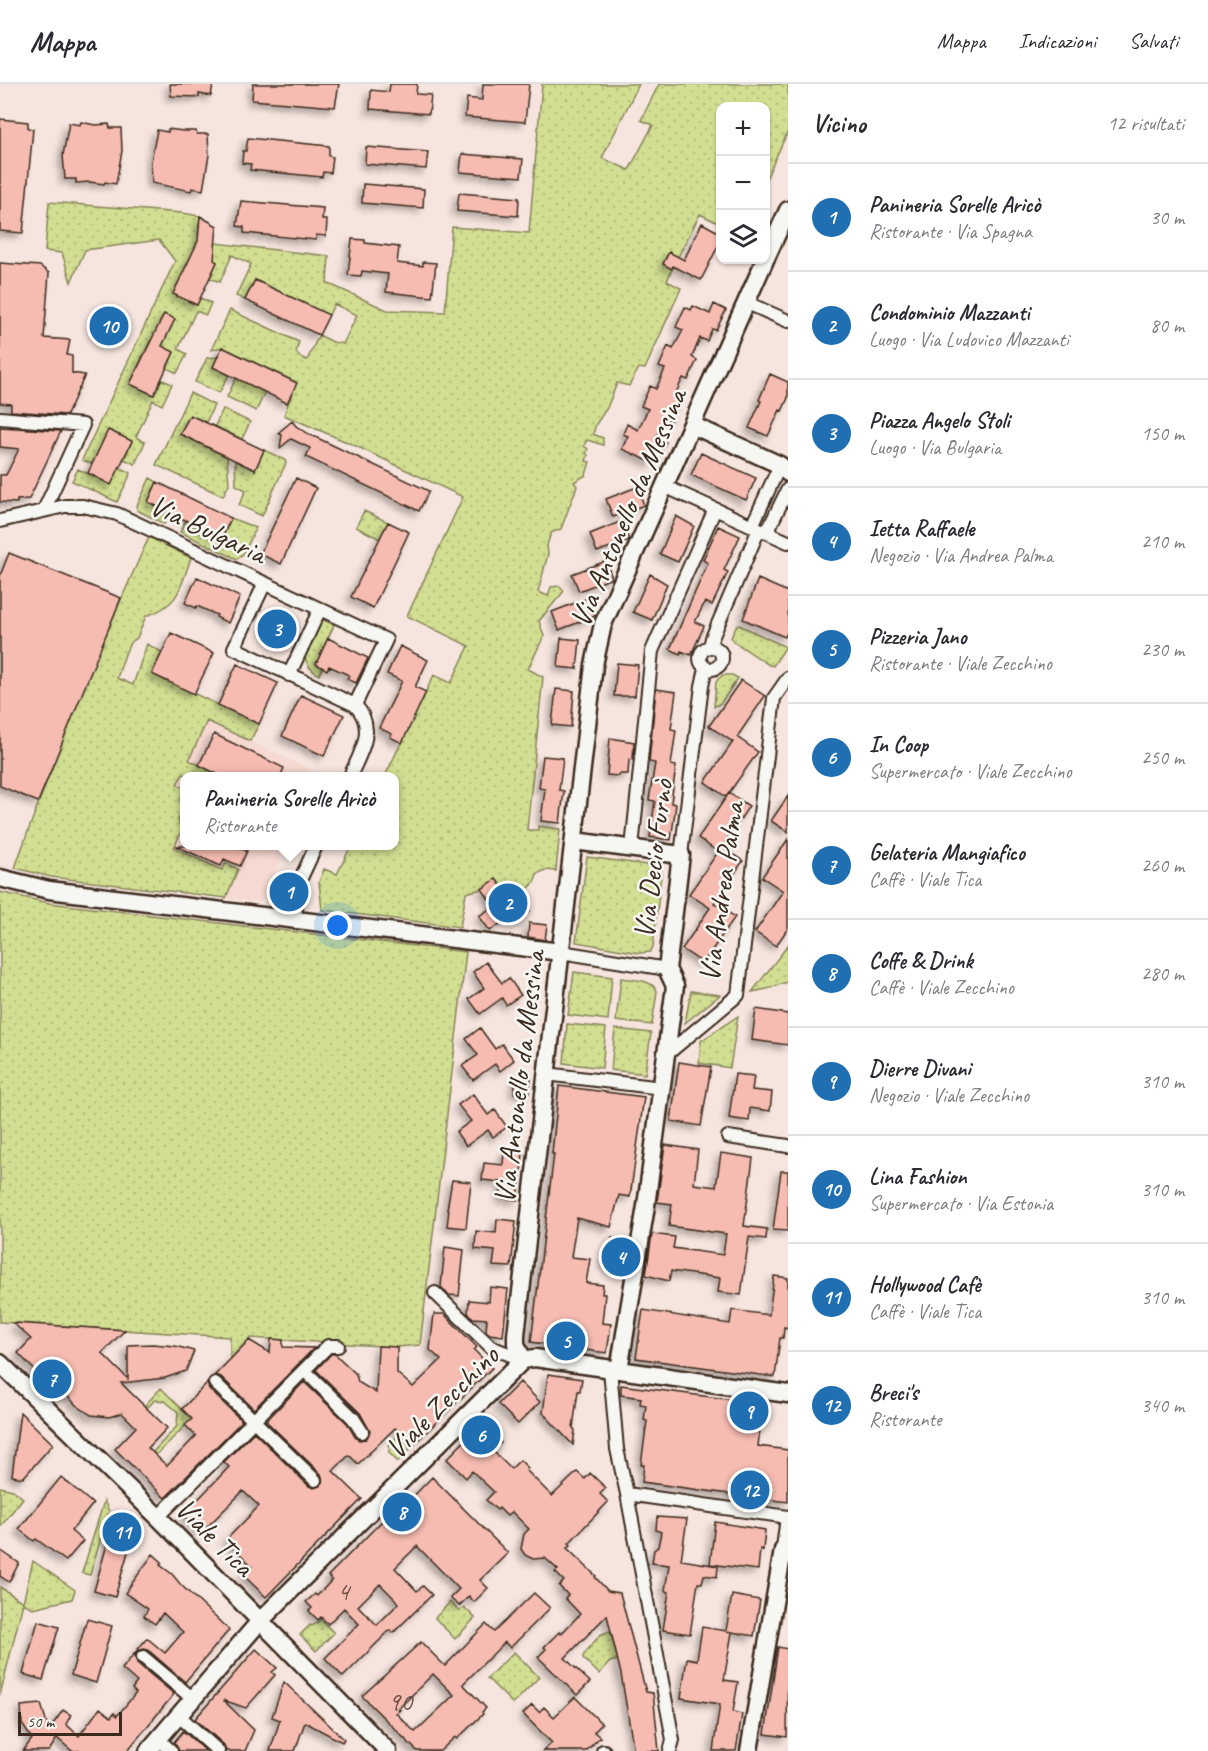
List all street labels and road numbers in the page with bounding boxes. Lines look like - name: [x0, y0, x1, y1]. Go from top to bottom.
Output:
- street label: Via Antonello da Messina: [561, 381, 696, 633]
- street label: Via Bulgaria: [144, 486, 274, 573]
- street label: Via Decio Furnò: [624, 776, 682, 941]
- street label: Via Andrea Palma: [690, 797, 753, 984]
- street label: Via Antonello da Messina: [485, 946, 554, 1206]
- street label: Viale Zecchino: [377, 1336, 508, 1467]
- street label: Viale Tica: [168, 1490, 264, 1586]

